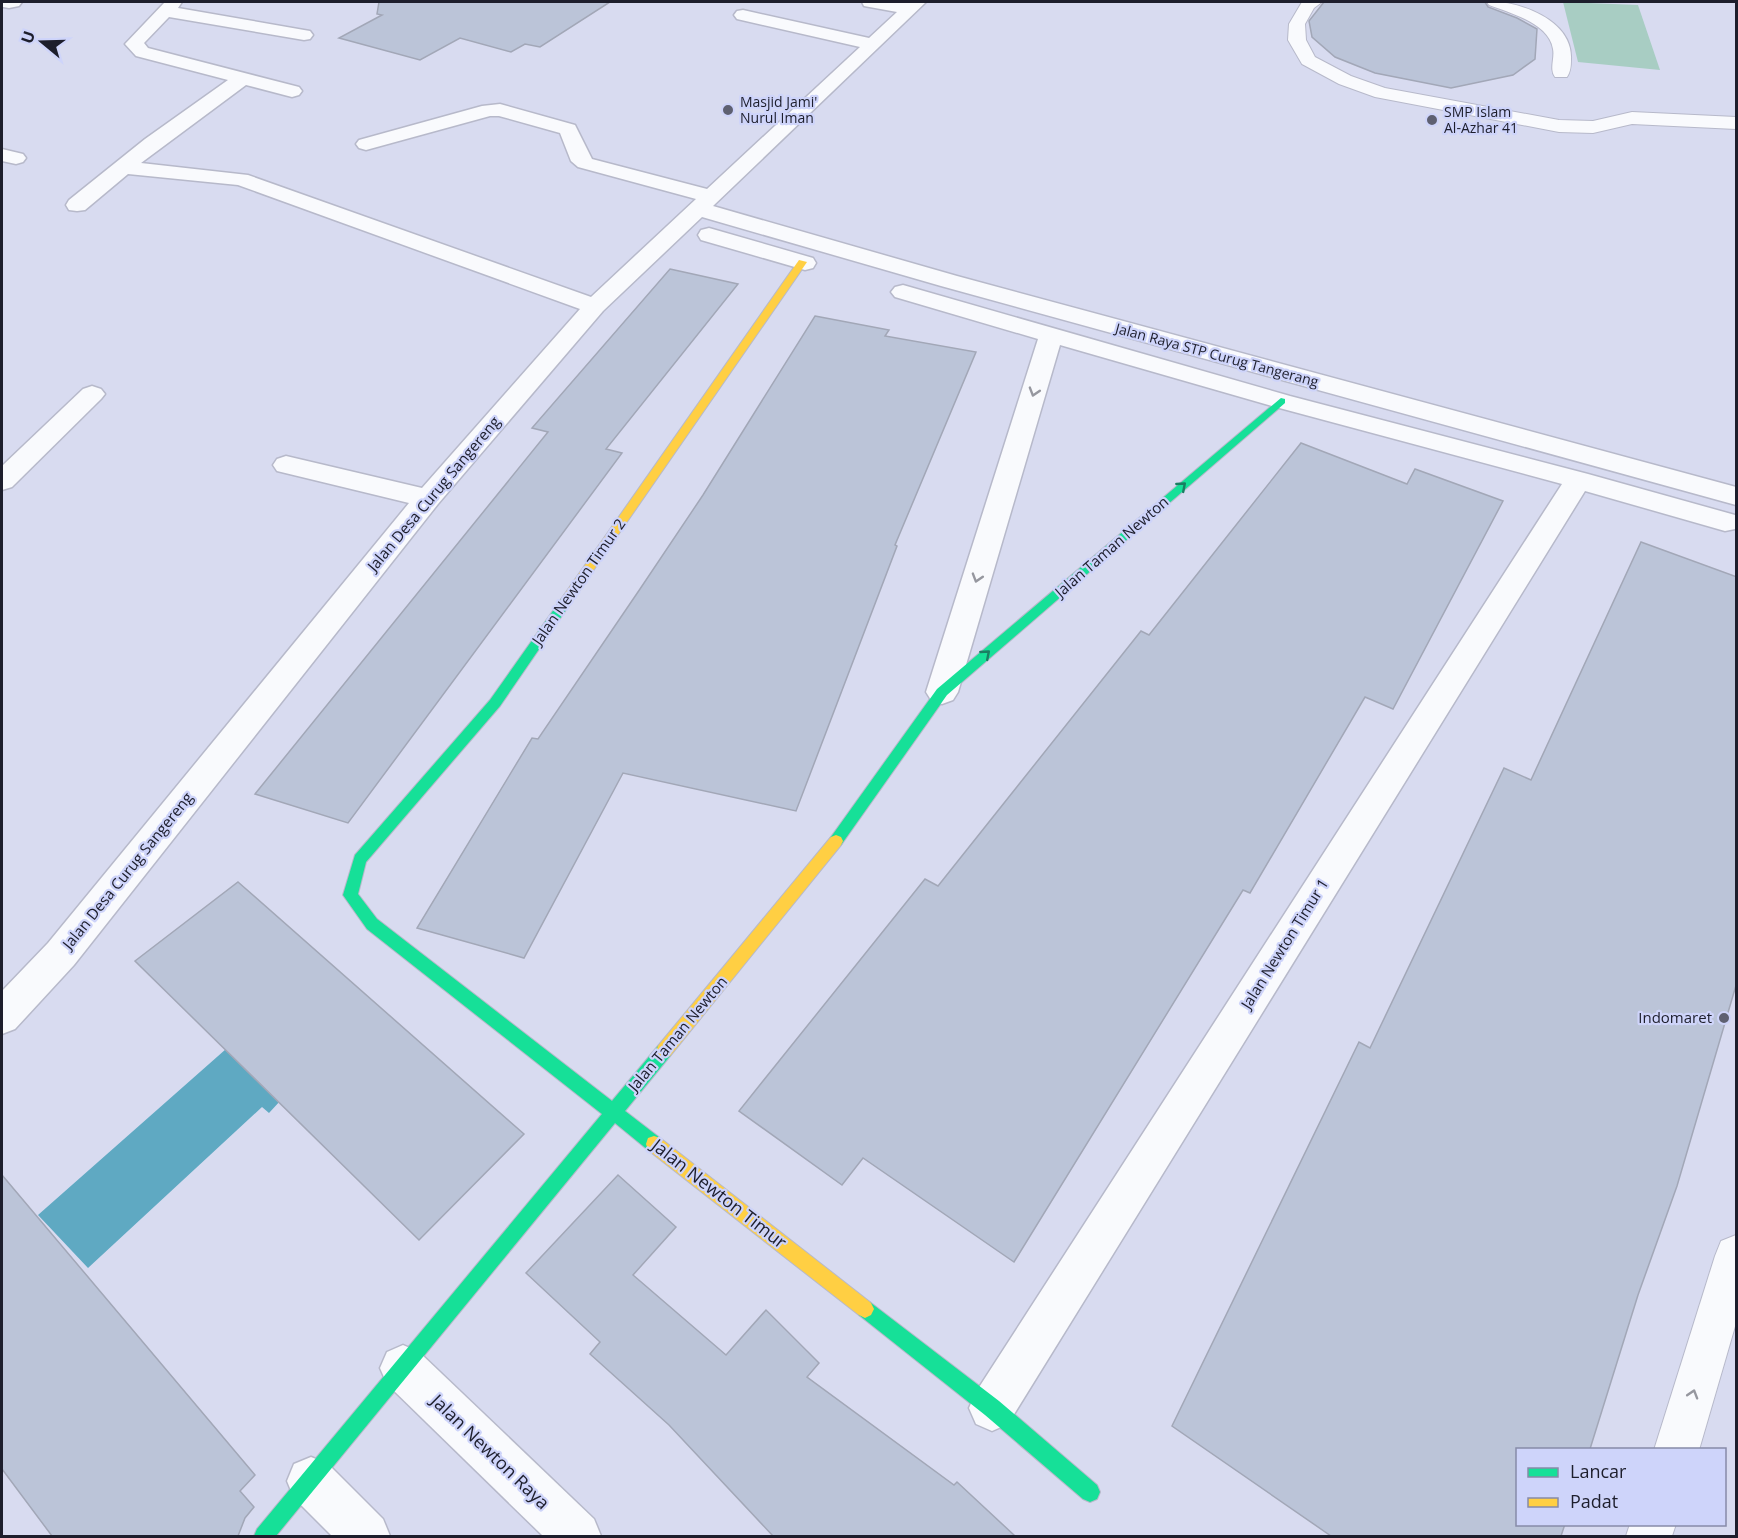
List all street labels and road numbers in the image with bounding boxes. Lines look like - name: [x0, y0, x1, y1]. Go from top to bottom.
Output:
- street label: Jalan Raya STP Curug Tangerang: [1112, 318, 1321, 391]
- street label: Jalan Desa Curug Sangereng: [361, 412, 504, 577]
- street label: Jalan Taman Newton: [1049, 491, 1172, 602]
- street label: Jalan Newton Timur 2: [526, 514, 629, 650]
- street label: Jalan Desa Curug Sangereng: [56, 788, 197, 955]
- street label: Jalan Newton Timur 1: [1235, 875, 1332, 1014]
- street label: Jalan Taman Newton: [622, 972, 731, 1097]
- street label: Jalan Newton Timur: [646, 1132, 793, 1254]
- street label: Jalan Newton Raya: [425, 1387, 555, 1514]

